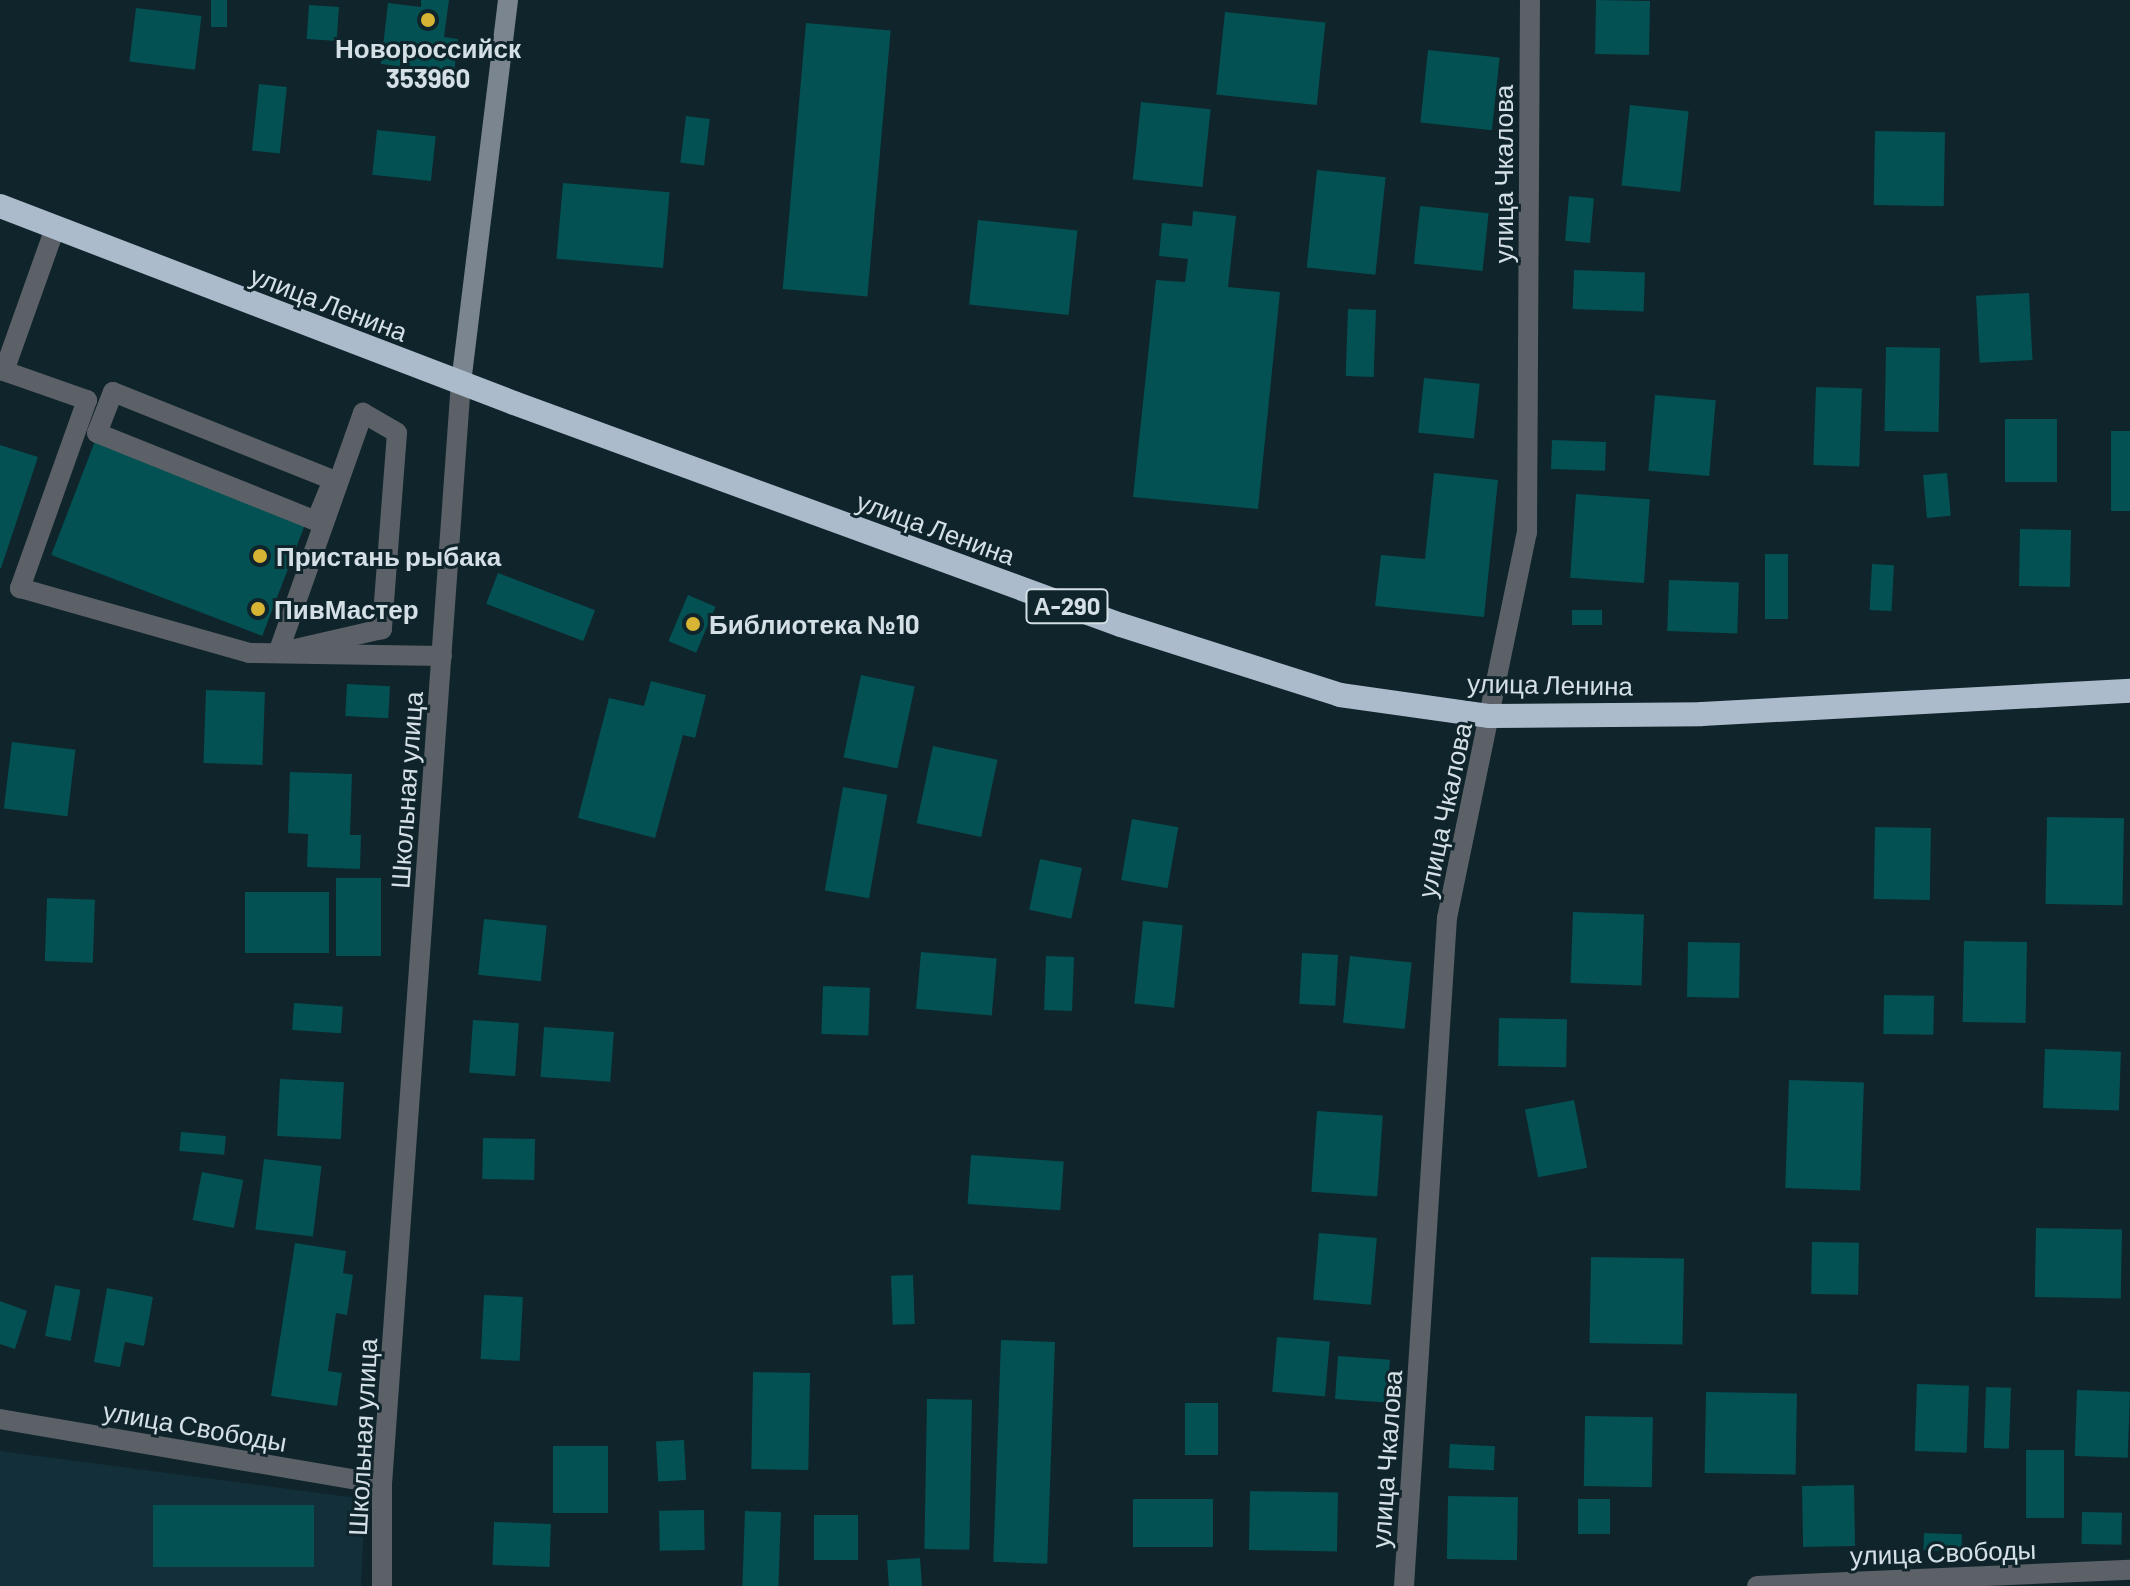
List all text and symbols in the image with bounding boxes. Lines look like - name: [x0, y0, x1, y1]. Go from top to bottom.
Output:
- marker: Новороссийск 353960: [419, 11, 437, 29]
- place label: Новороссийск 353960: [335, 32, 521, 94]
- street label: улица Чкалова: [1487, 85, 1519, 263]
- street label: улица Ленина: [246, 259, 412, 347]
- street label: улица Ленина: [853, 485, 1019, 571]
- place label: Пристань рыбака: [276, 540, 501, 572]
- marker: Пристань рыбака: [251, 547, 269, 565]
- road number: А-290: [1025, 586, 1109, 626]
- place label: ПивМастер: [274, 593, 419, 625]
- marker: ПивМастер: [249, 600, 267, 618]
- place label: Библиотека №10: [709, 608, 920, 640]
- marker: Библиотека №10: [684, 615, 702, 633]
- street label: улица Ленина: [1467, 667, 1633, 701]
- street label: Школьная улица: [384, 690, 428, 890]
- street label: улица Чкалова: [1410, 720, 1478, 900]
- street label: Школьная улица: [341, 1337, 383, 1537]
- street label: улица Чкалова: [1364, 1369, 1408, 1549]
- street label: улица Свободы: [101, 1394, 289, 1458]
- street label: улица Свободы: [1849, 1533, 2037, 1571]

